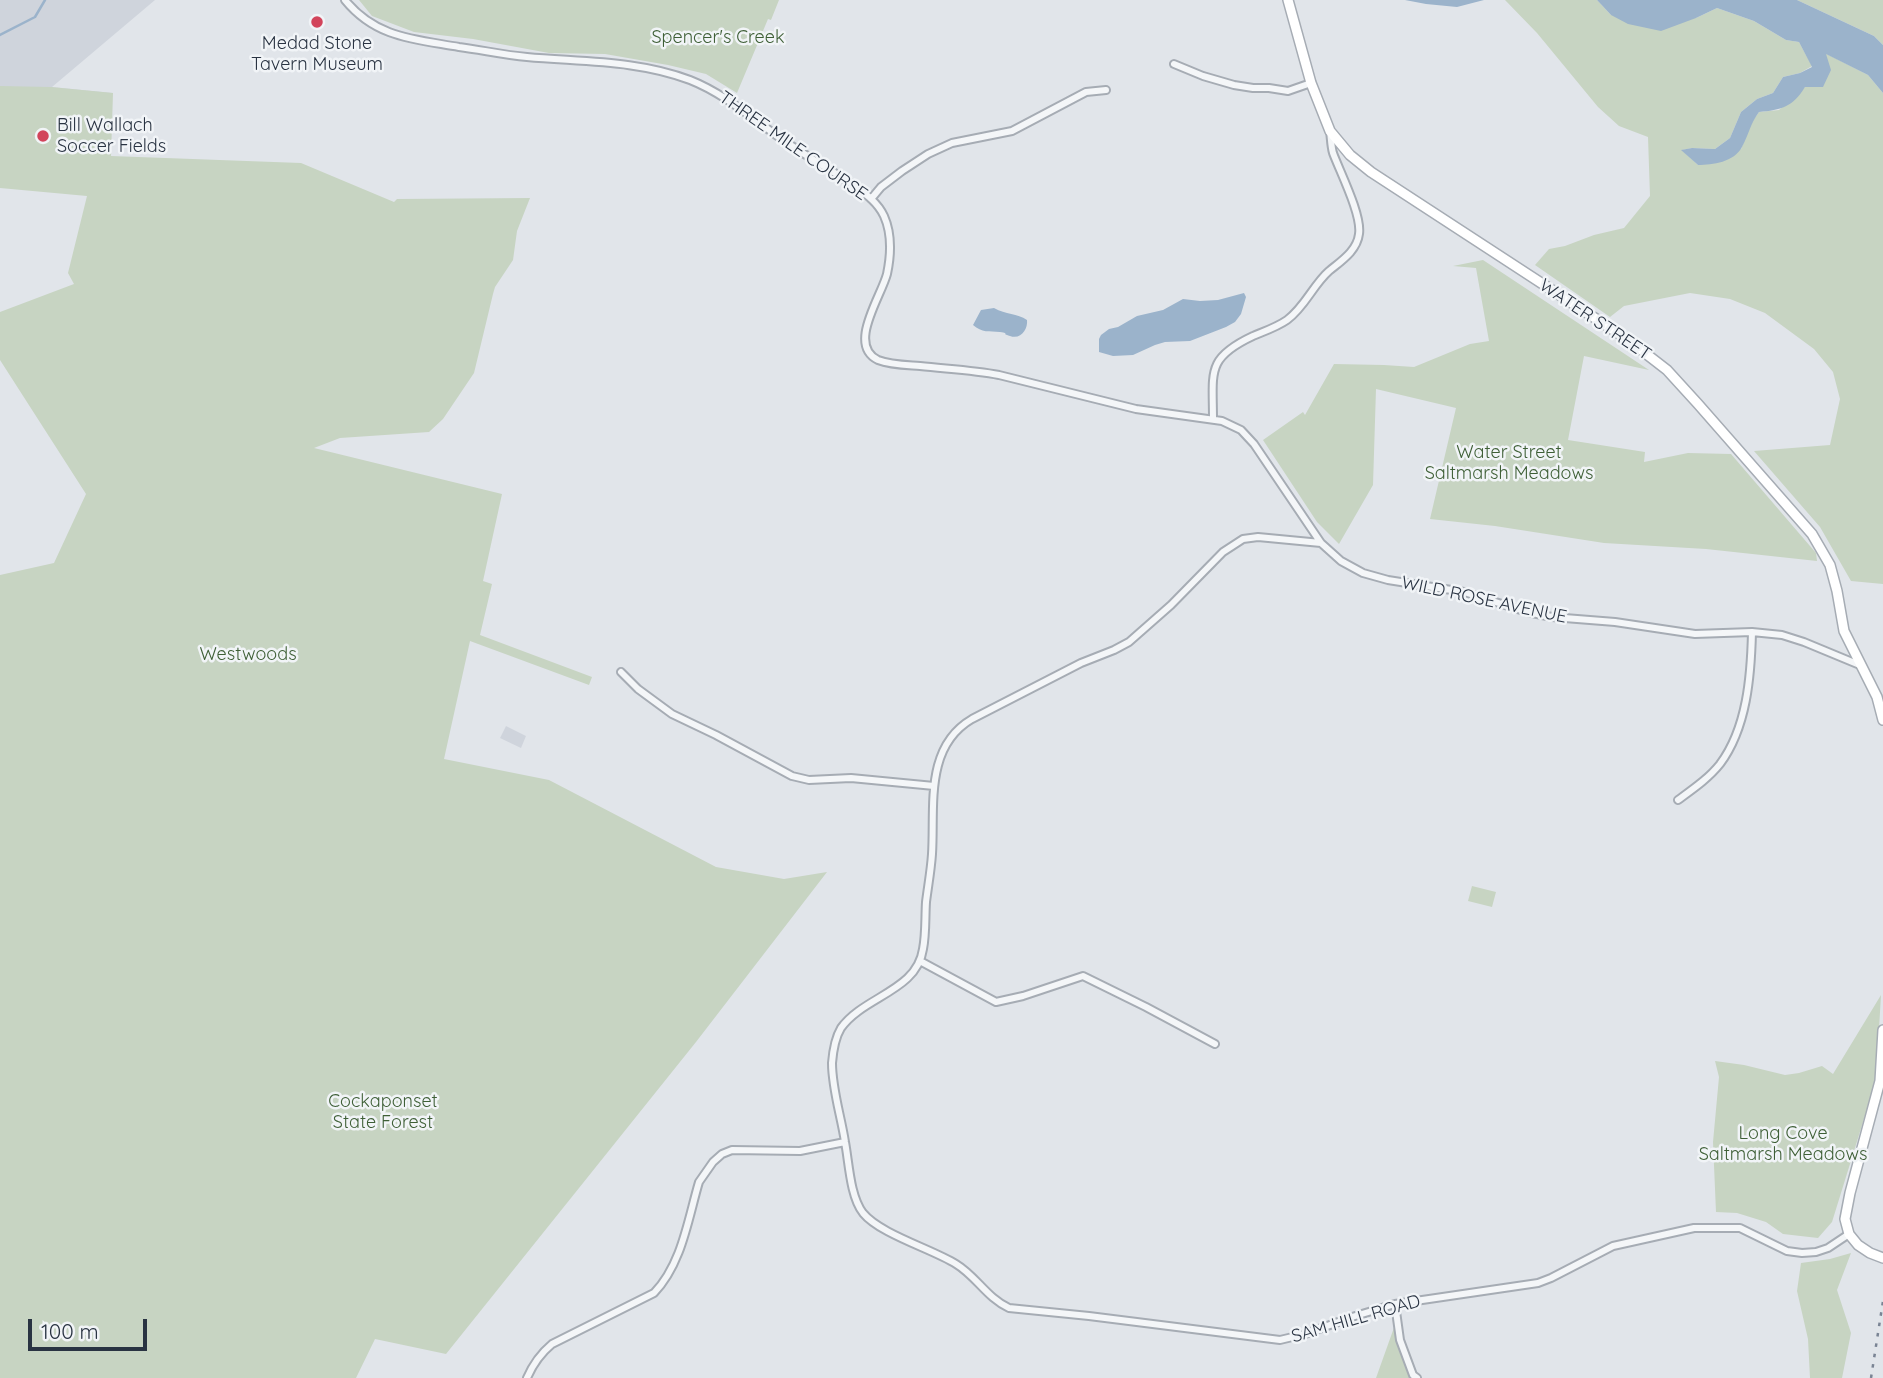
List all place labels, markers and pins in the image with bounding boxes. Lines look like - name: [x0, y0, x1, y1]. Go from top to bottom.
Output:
- marker: Medad Stone Tavern Museum: [309, 14, 325, 30]
- place label: Medad Stone Tavern Museum: [251, 33, 383, 76]
- place label: Bill Wallach Soccer Fields: [57, 115, 166, 158]
- marker: Bill Wallach Soccer Fields: [35, 128, 51, 144]

